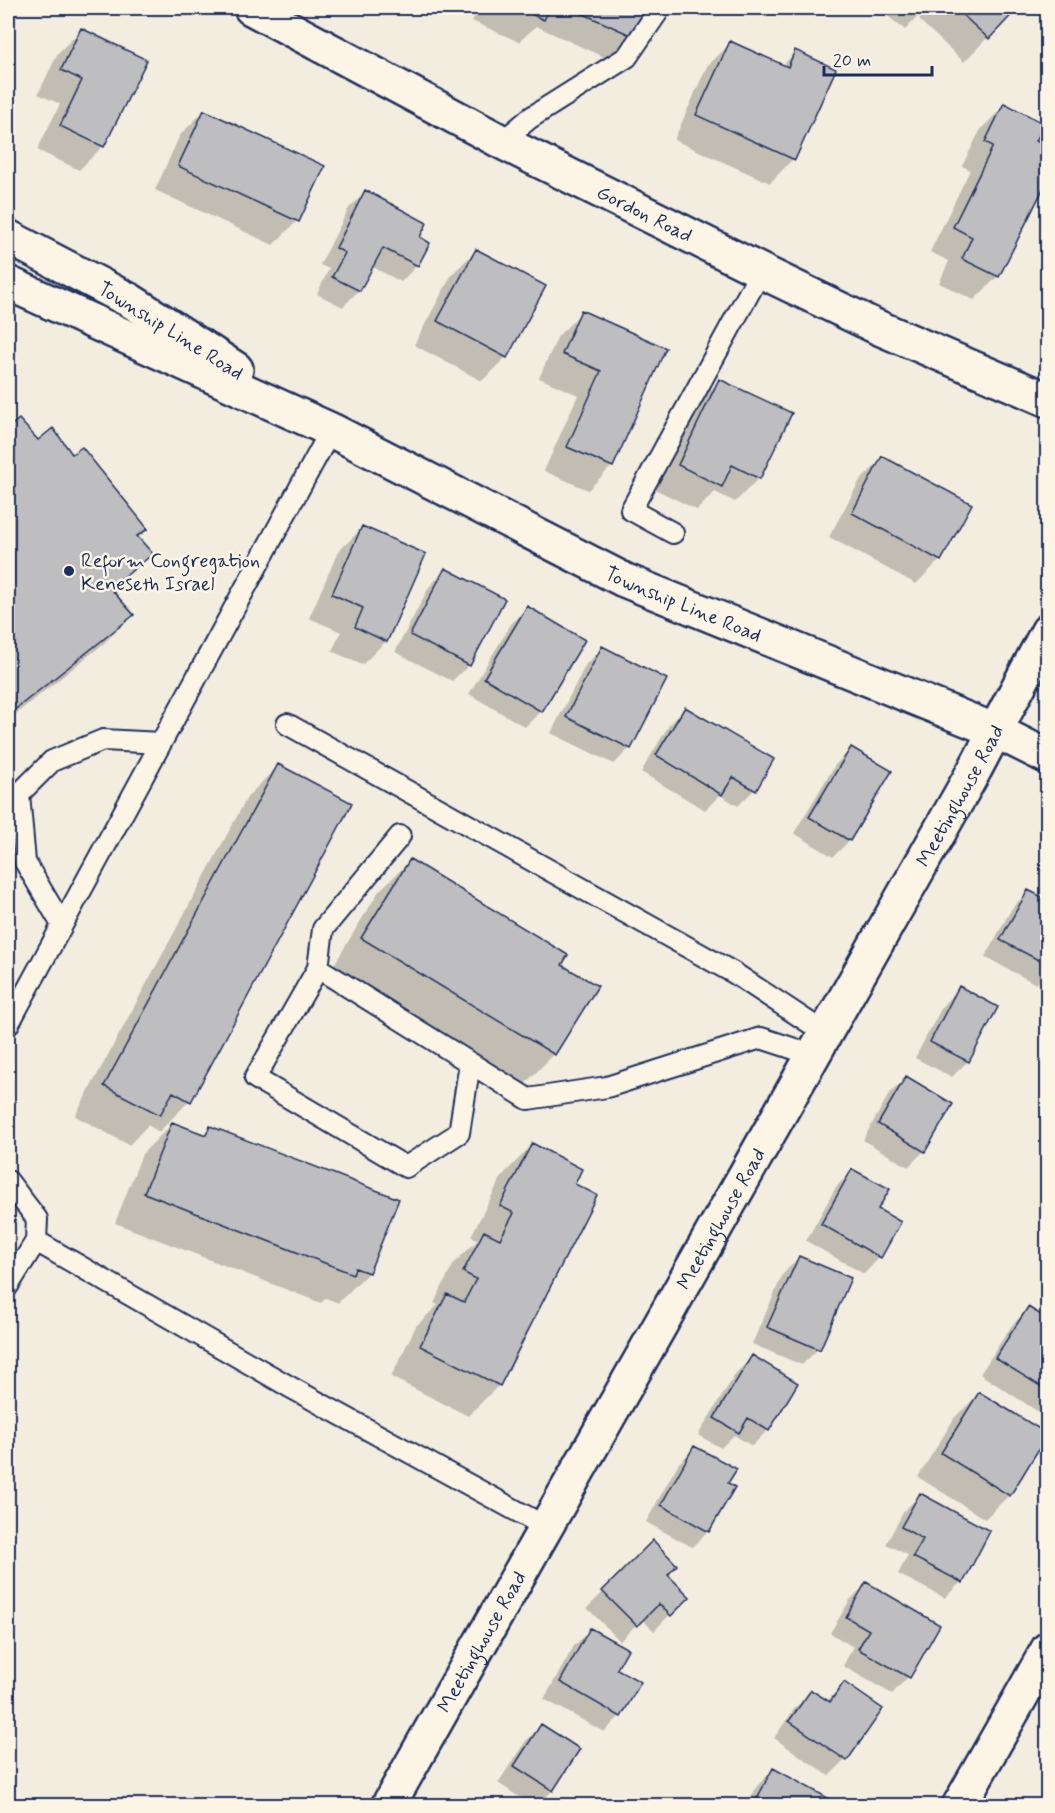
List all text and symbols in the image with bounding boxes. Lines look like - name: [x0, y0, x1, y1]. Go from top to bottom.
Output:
- scale bar: [824, 39, 932, 77]
- text: 20 m: [833, 49, 871, 73]
- street label: Gordon Road: [592, 179, 697, 250]
- street label: Township Line Road: [92, 276, 248, 387]
- place label: Reform Congregation Keneseth Israel: [81, 548, 260, 598]
- street label: Township Line Road: [600, 560, 765, 649]
- marker: Reform Congregation Keneseth Israel: [62, 564, 76, 578]
- street label: Meetinghouse Road: [910, 720, 1011, 872]
- street label: Meetinghouse Road: [671, 1144, 773, 1295]
- street label: Meetinghouse Road: [432, 1567, 533, 1718]

